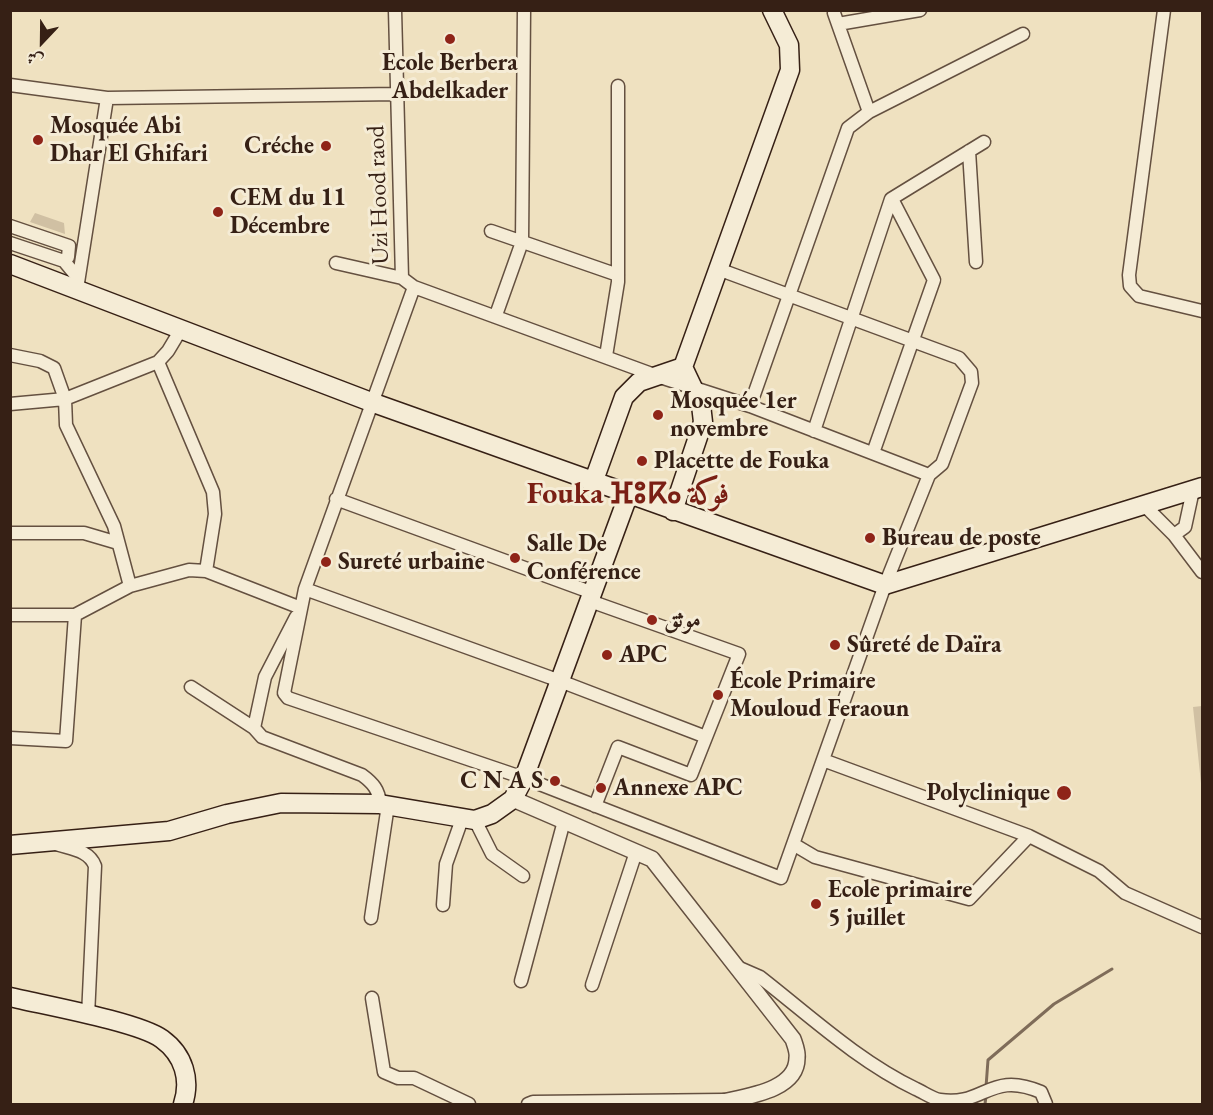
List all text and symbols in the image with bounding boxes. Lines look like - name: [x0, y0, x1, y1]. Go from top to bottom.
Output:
- north arrow: [12, 12, 72, 72]
- marker: Ecole Berbera Abdelkader: [443, 32, 457, 46]
- text: ش: [24, 46, 46, 72]
- place label: Ecole Berbera Abdelkader: [382, 49, 518, 105]
- place label: Mosquée Abi Dhar El Ghifari: [50, 112, 208, 168]
- street label: Uzi Hood raod: [362, 125, 396, 265]
- place label: Créche: [244, 132, 314, 160]
- marker: Mosquée Abi Dhar El Ghifari: [31, 133, 45, 147]
- marker: Créche: [319, 139, 333, 153]
- place label: CEM du 11 Décembre: [230, 184, 346, 240]
- marker: CEM du 11 Décembre: [211, 205, 225, 219]
- place label: Mosquée 1er novembre: [670, 387, 797, 443]
- marker: Mosquée 1er novembre: [651, 408, 665, 422]
- place label: Placette de Fouka: [654, 447, 829, 475]
- marker: Placette de Fouka: [635, 454, 649, 468]
- district label: Fouka ⴼⵓⴽⴰ فوكة: [527, 477, 729, 513]
- place label: Bureau de poste: [882, 524, 1041, 552]
- place label: Salle De Conférence: [527, 530, 641, 586]
- marker: Bureau de poste: [863, 531, 877, 545]
- place label: Sureté urbaine: [338, 548, 485, 576]
- marker: Salle De Conférence: [508, 551, 522, 565]
- marker: Sureté urbaine: [319, 555, 333, 569]
- place label: موثق: [664, 606, 701, 634]
- marker: موثق: [645, 613, 659, 627]
- place label: Sûreté de Daïra: [847, 631, 1001, 659]
- marker: Sûreté de Daïra: [828, 638, 842, 652]
- place label: APC: [619, 641, 668, 669]
- marker: APC: [600, 648, 614, 662]
- place label: École Primaire Mouloud Feraoun: [730, 667, 909, 723]
- marker: École Primaire Mouloud Feraoun: [711, 688, 725, 702]
- place label: C N A S: [460, 767, 543, 795]
- marker: C N A S: [548, 774, 562, 788]
- place label: Annexe APC: [613, 774, 743, 802]
- place label: Polyclinique: [926, 779, 1050, 807]
- marker: Annexe APC: [594, 781, 608, 795]
- marker: Polyclinique: [1055, 784, 1073, 802]
- place label: Ecole primaire 5 juillet: [828, 876, 972, 932]
- marker: Ecole primaire 5 juillet: [809, 897, 823, 911]

